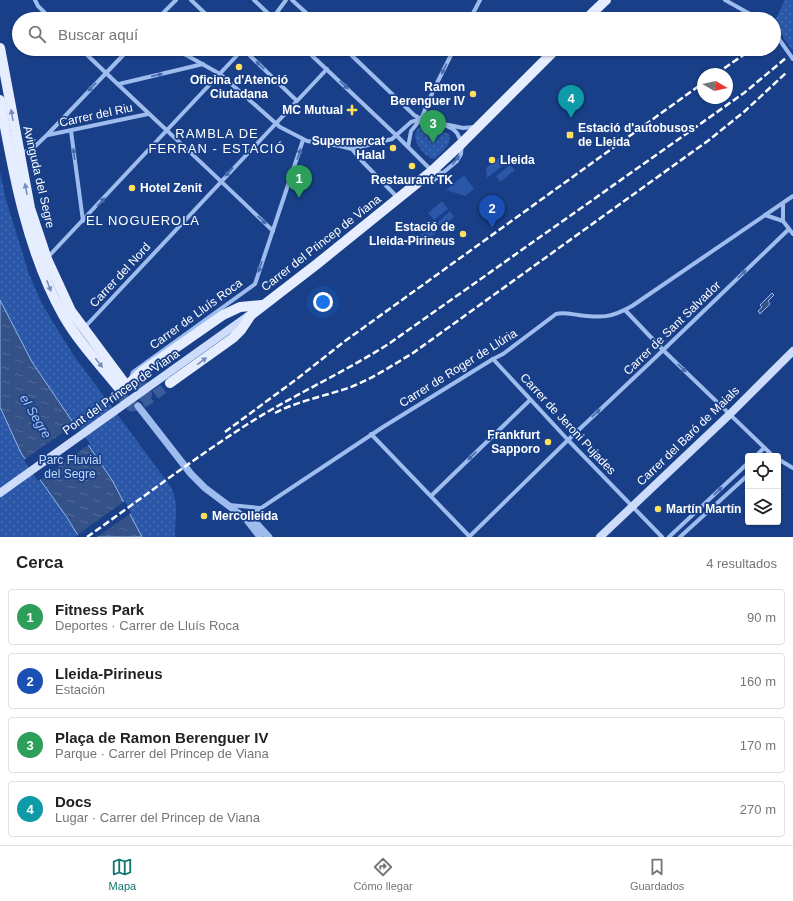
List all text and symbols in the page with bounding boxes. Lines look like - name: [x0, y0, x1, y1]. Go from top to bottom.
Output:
- search box: [12, 12, 781, 56]
- icon: search: [26, 23, 48, 45]
- text: Buscar aquí: [58, 26, 138, 43]
- one-way arrow: [255, 60, 265, 70]
- marker: Oficina d'Atenció Ciutadana: [234, 62, 244, 72]
- one-way arrow: [441, 63, 447, 75]
- north arrow: [697, 68, 733, 104]
- one-way arrow: [151, 72, 163, 78]
- place label: Oficina d'Atenció Ciutadana: [190, 73, 288, 101]
- place label: Ramon Berenguer IV: [390, 80, 465, 108]
- one-way arrow: [339, 81, 349, 90]
- one-way arrow: [88, 82, 97, 92]
- pin: 4: [558, 85, 584, 118]
- marker: Ramon Berenguer IV: [468, 89, 478, 99]
- street label: Carrer del Riu: [58, 100, 134, 130]
- place label: MC Mutual: [282, 103, 343, 117]
- marker: MC Mutual: [346, 104, 358, 116]
- one-way arrow: [9, 109, 15, 121]
- pin: 3: [420, 110, 446, 143]
- place label: Estació d'autobusos de Lleida: [578, 121, 695, 149]
- street label: Avinguda del Segre: [20, 124, 58, 230]
- district label: RAMBLA DE FERRAN - ESTACIÓ: [148, 126, 286, 156]
- marker: Estació d'autobusos de Lleida: [565, 130, 575, 140]
- place label: Supermercat Halal: [312, 134, 385, 162]
- marker: Supermercat Halal: [388, 143, 398, 153]
- one-way arrow: [296, 147, 302, 159]
- one-way arrow: [71, 148, 77, 160]
- place label: Lleida: [500, 153, 535, 167]
- one-way arrow: [452, 155, 461, 165]
- marker: Lleida: [487, 155, 497, 165]
- marker: Restaurant TK: [407, 161, 417, 171]
- pin: 1: [286, 165, 312, 198]
- one-way arrow: [225, 167, 234, 177]
- place label: Restaurant TK: [371, 173, 453, 187]
- place label: Hotel Zenit: [140, 181, 202, 195]
- one-way arrow: [23, 183, 29, 195]
- marker: Hotel Zenit: [127, 183, 137, 193]
- street label: Carrer del Princep de Viana: [258, 192, 384, 294]
- pin: 2: [479, 195, 505, 228]
- one-way arrow: [96, 196, 105, 207]
- district label: EL NOGUEROLA: [86, 213, 200, 228]
- one-way arrow: [257, 215, 267, 225]
- place label: Estació de Lleida-Pirineus: [369, 220, 455, 248]
- marker: Estació de Lleida-Pirineus: [458, 229, 468, 239]
- street label: Carrer del Nord: [87, 240, 153, 310]
- one-way arrow: [257, 262, 263, 274]
- one-way arrow: [737, 270, 747, 279]
- street label: Carrer de Lluís Roca: [147, 276, 245, 352]
- street label: Carrer de Sant Salvador: [621, 278, 723, 378]
- one-way arrow: [47, 281, 53, 293]
- your location: [313, 292, 333, 312]
- street label: Carrer de Roger de Llúria: [397, 326, 520, 410]
- street label: Pont del Príncep de Viana: [60, 346, 182, 438]
- one-way arrow: [196, 357, 207, 365]
- one-way arrow: [94, 358, 103, 369]
- one-way arrow: [677, 363, 687, 372]
- street label: Carrer de Jeroni Pujades: [517, 370, 619, 478]
- street label: Carrer del Baró de Maials: [634, 383, 742, 489]
- water label: el Segre: [17, 392, 54, 441]
- one-way arrow: [591, 409, 601, 418]
- place label: Frankfurt Sapporo: [487, 428, 540, 456]
- marker: Frankfurt Sapporo: [543, 437, 553, 447]
- one-way arrow: [467, 451, 477, 461]
- park label: Parc Fluvial del Segre: [39, 453, 101, 481]
- map controls: [745, 453, 781, 525]
- button: locate: [745, 453, 781, 489]
- one-way arrow: [713, 487, 723, 496]
- button: layers: [745, 489, 781, 525]
- place label: Martín Martín: [666, 502, 741, 516]
- marker: Martín Martín: [653, 504, 663, 514]
- place label: Mercolleida: [212, 509, 278, 523]
- marker: Mercolleida: [199, 511, 209, 521]
- text: Cerca: [16, 553, 63, 572]
- text: 4 resultados: [706, 556, 777, 571]
- text: Fitness Park: [55, 601, 144, 618]
- text: 1: [26, 610, 34, 625]
- text: 90 m: [747, 610, 776, 625]
- text: Deportes · Carrer de Lluís Roca: [55, 618, 239, 633]
- text: Lleida-Pirineus: [55, 665, 163, 682]
- text: 2: [26, 674, 34, 689]
- text: 160 m: [740, 674, 776, 689]
- text: Estación: [55, 682, 105, 697]
- text: Plaça de Ramon Berenguer IV: [55, 729, 268, 746]
- text: 3: [26, 738, 34, 753]
- text: 170 m: [740, 738, 776, 753]
- text: Parque · Carrer del Princep de Viana: [55, 746, 269, 761]
- text: Docs: [55, 793, 92, 810]
- text: 4: [26, 802, 34, 817]
- text: 270 m: [740, 802, 776, 817]
- text: Lugar · Carrer del Princep de Viana: [55, 810, 260, 825]
- tab: Mapa: [109, 856, 136, 892]
- tab: Cómo llegar: [353, 856, 413, 892]
- tab: Guardados: [630, 856, 684, 892]

